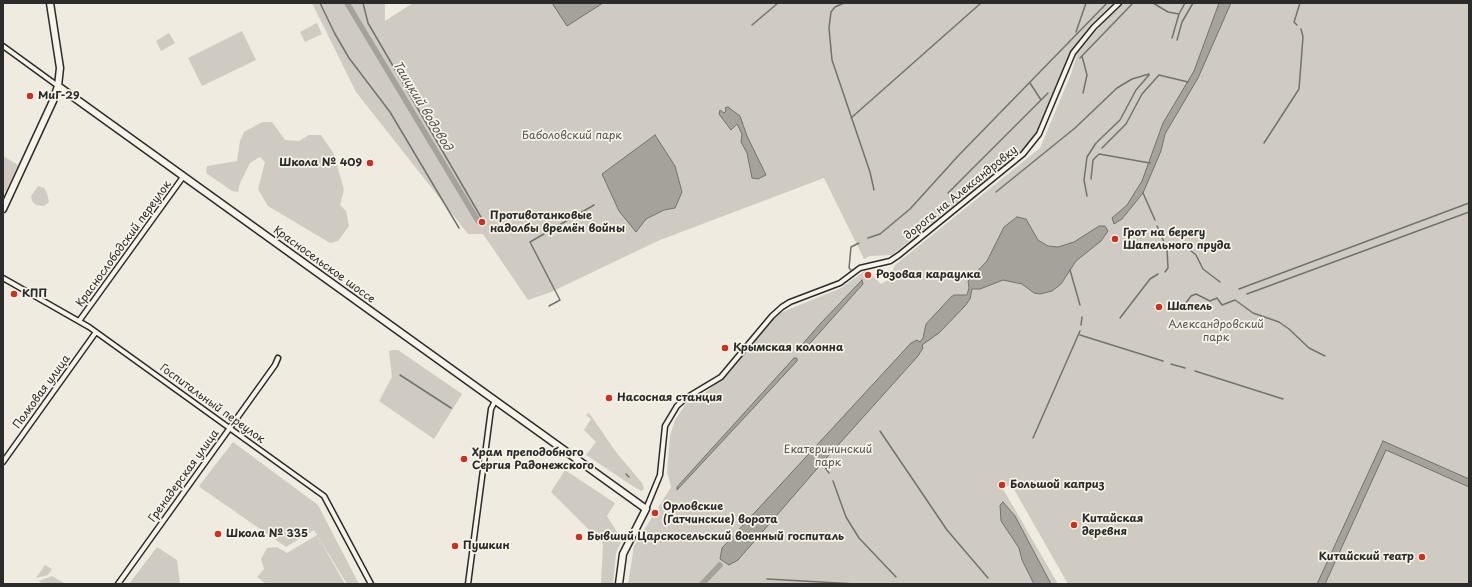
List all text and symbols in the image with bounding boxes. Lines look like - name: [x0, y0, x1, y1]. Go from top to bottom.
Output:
- water label: Таицкий водовод: [390, 59, 454, 153]
- place label: МиГ-29: [38, 89, 80, 103]
- marker: МиГ-29: [25, 91, 35, 101]
- park label: Баболовский парк: [522, 129, 622, 143]
- street label: дорога на Александровку: [902, 143, 1020, 243]
- place label: Школа № 409: [279, 156, 362, 170]
- marker: Школа № 409: [365, 158, 375, 168]
- street label: Краснослободский переулок: [74, 178, 174, 310]
- place label: Противотанковые надолбы времён войны: [490, 209, 625, 235]
- marker: Противотанковые надолбы времён войны: [477, 217, 487, 227]
- street label: Красносельское шоссе: [271, 224, 377, 306]
- place label: Грот на берегу Шапельного пруда: [1123, 226, 1231, 252]
- marker: Грот на берегу Шапельного пруда: [1110, 234, 1120, 244]
- place label: Розовая караулка: [876, 268, 981, 282]
- marker: Розовая караулка: [863, 270, 873, 280]
- place label: КПП: [22, 287, 47, 301]
- marker: КПП: [9, 289, 19, 299]
- place label: Шапель: [1167, 300, 1212, 314]
- marker: Шапель: [1154, 302, 1164, 312]
- park label: Александровский парк: [1168, 318, 1264, 344]
- place label: Крымская колонна: [733, 341, 843, 355]
- marker: Крымская колонна: [720, 343, 730, 353]
- street label: Полковая улица: [11, 353, 73, 431]
- street label: Госпитальный переулок: [157, 361, 267, 447]
- place label: Насосная станция: [617, 391, 722, 405]
- marker: Насосная станция: [604, 393, 614, 403]
- street label: Гренадерская улица: [146, 427, 222, 525]
- park label: Екатерининский парк: [784, 443, 872, 469]
- place label: Храм преподобного Сергия Радонежского: [472, 446, 594, 472]
- marker: Храм преподобного Сергия Радонежского: [459, 454, 469, 464]
- place label: Большой каприз: [1010, 478, 1104, 492]
- marker: Большой каприз: [997, 480, 1007, 490]
- place label: Орловские (Гатчинские) ворота: [663, 500, 778, 526]
- marker: Орловские (Гатчинские) ворота: [650, 508, 660, 518]
- place label: Китайская деревня: [1082, 512, 1143, 538]
- marker: Китайская деревня: [1069, 520, 1079, 530]
- place label: Школа № 335: [226, 527, 308, 541]
- marker: Школа № 335: [213, 529, 223, 539]
- place label: Бывший Царскосельский военный госпиталь: [587, 530, 844, 544]
- marker: Бывший Царскосельский военный госпиталь: [574, 532, 584, 542]
- place label: Пушкин: [463, 539, 510, 553]
- marker: Пушкин: [450, 541, 460, 551]
- place label: Китайский театр: [1319, 550, 1414, 564]
- marker: Китайский театр: [1417, 552, 1427, 562]

